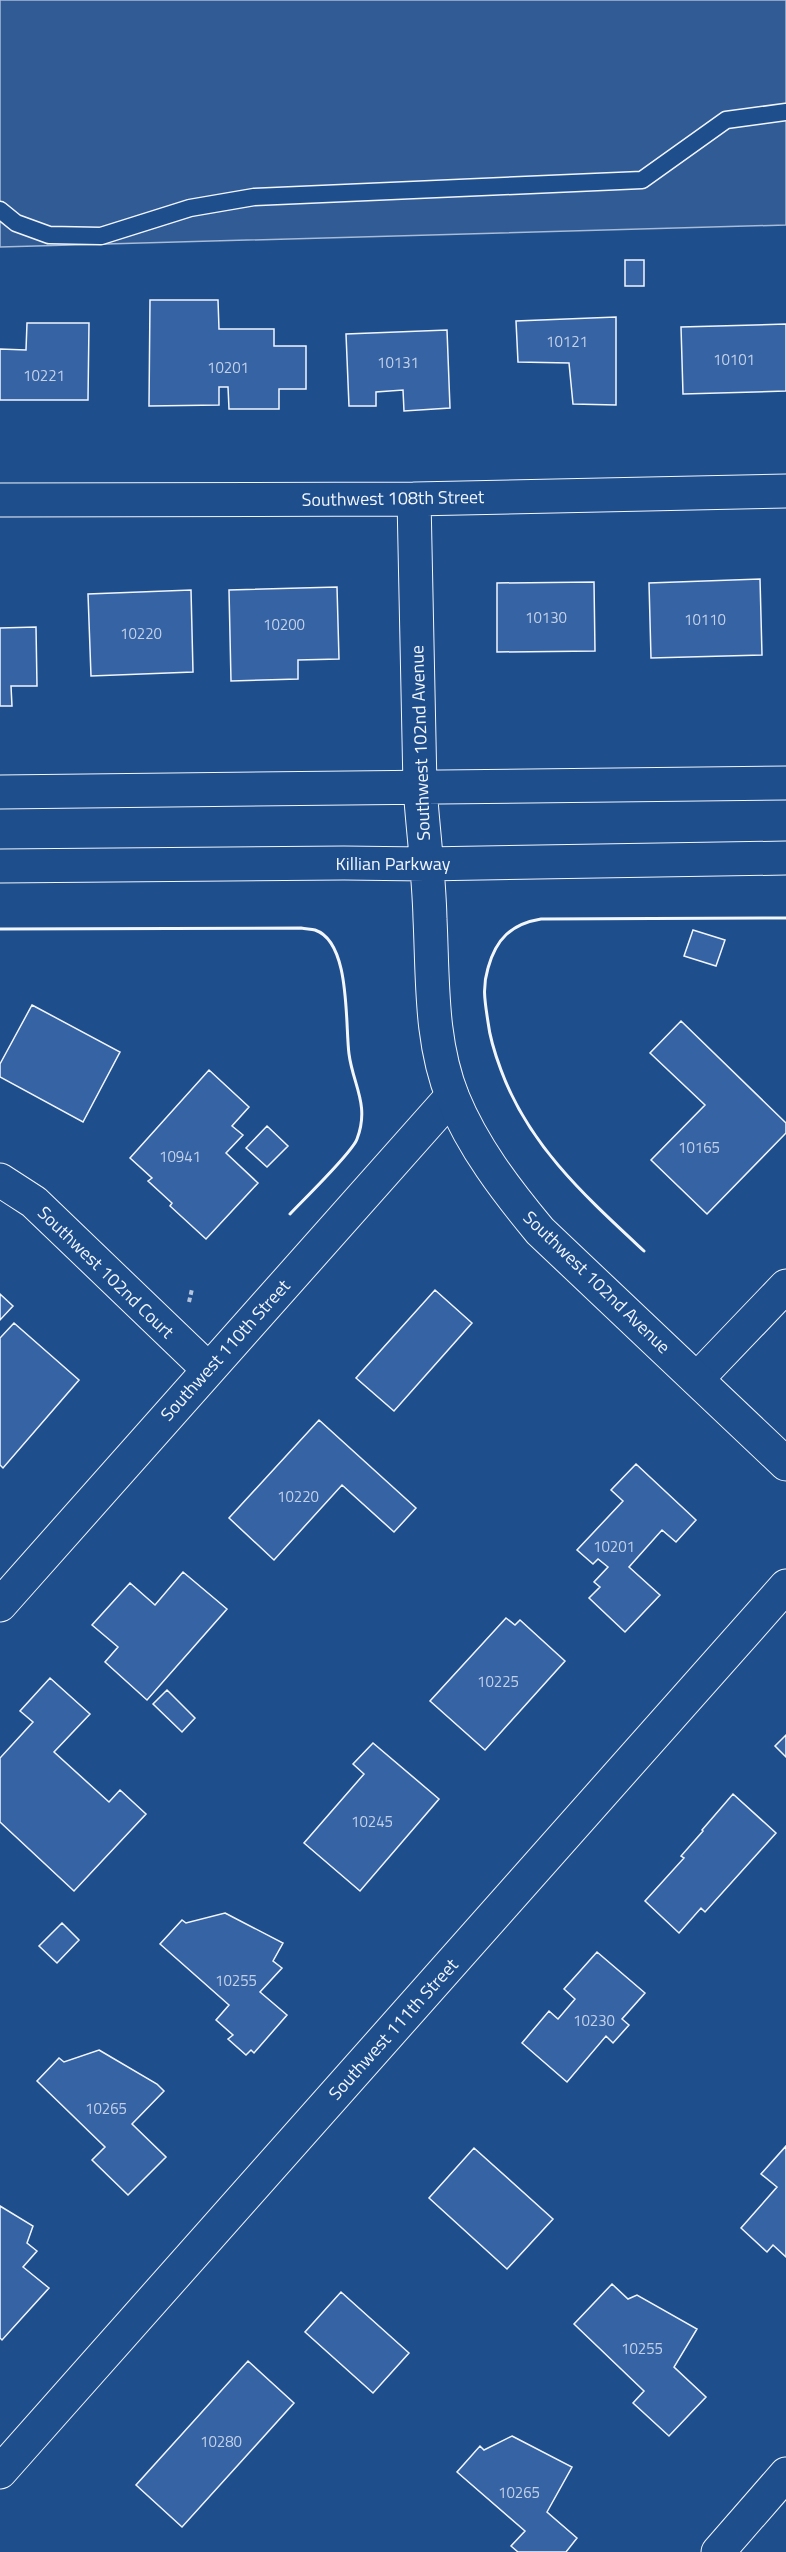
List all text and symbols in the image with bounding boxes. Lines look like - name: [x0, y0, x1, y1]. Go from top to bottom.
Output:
- house number: 10121: [546, 330, 588, 353]
- house number: 10101: [713, 348, 755, 371]
- house number: 10131: [377, 351, 419, 374]
- house number: 10201: [207, 356, 249, 379]
- house number: 10221: [23, 364, 65, 387]
- street label: Southwest 108th Street: [301, 483, 485, 513]
- house number: 10130: [525, 606, 567, 629]
- house number: 10110: [684, 608, 726, 631]
- house number: 10200: [263, 613, 305, 636]
- house number: 10220: [120, 622, 162, 645]
- street label: Southwest 102nd Avenue: [403, 645, 437, 841]
- street label: Killian Parkway: [336, 850, 451, 877]
- house number: 10165: [678, 1136, 720, 1159]
- house number: 10941: [159, 1145, 201, 1168]
- street label: Southwest 102nd Court: [32, 1200, 181, 1345]
- street label: Southwest 102nd Avenue: [517, 1204, 677, 1360]
- street label: Southwest 110th Street: [154, 1273, 297, 1427]
- house number: 10220: [277, 1485, 319, 1508]
- house number: 10201: [593, 1535, 635, 1558]
- house number: 10225: [477, 1670, 519, 1693]
- house number: 10245: [351, 1810, 393, 1833]
- street label: Southwest 111th Street: [322, 1952, 465, 2106]
- house number: 10255: [215, 1969, 257, 1992]
- house number: 10230: [573, 2009, 615, 2032]
- house number: 10265: [85, 2097, 127, 2120]
- house number: 10255: [621, 2337, 663, 2360]
- house number: 10280: [200, 2430, 242, 2453]
- house number: 10265: [498, 2481, 540, 2504]

